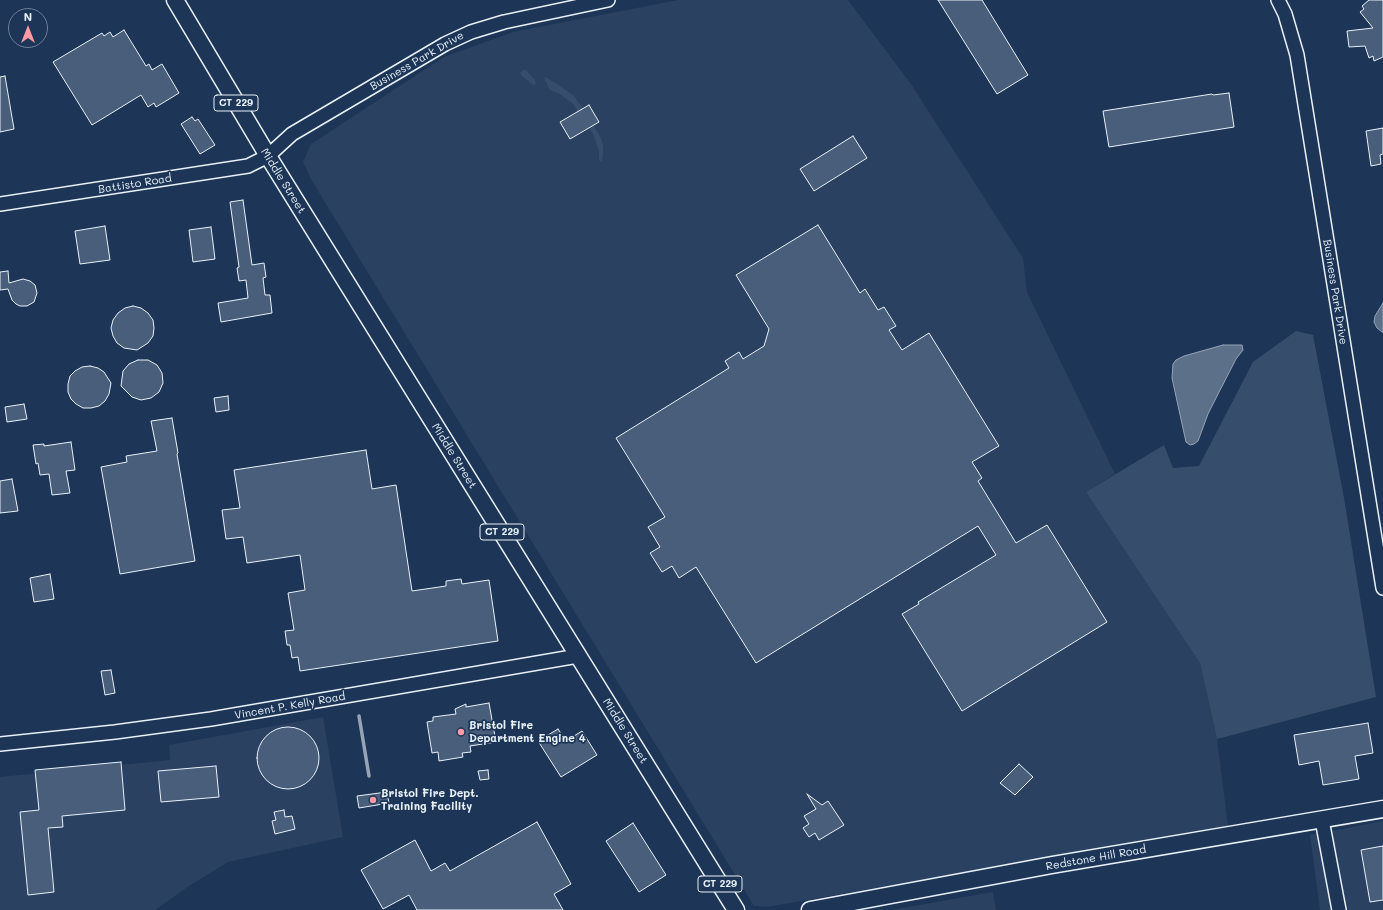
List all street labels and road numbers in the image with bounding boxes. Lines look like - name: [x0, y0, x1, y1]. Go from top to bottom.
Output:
- street label: Business Park Drive: [368, 29, 466, 93]
- road number: CT 229: [214, 95, 258, 111]
- street label: Middle Street: [258, 146, 308, 216]
- street label: Battisto Road: [97, 172, 173, 196]
- street label: Business Park Drive: [1320, 239, 1350, 345]
- street label: Middle Street: [429, 421, 479, 491]
- road number: CT 229: [480, 524, 524, 540]
- street label: Vincent P. Kelly Road: [234, 690, 346, 722]
- street label: Middle Street: [600, 696, 650, 766]
- street label: Redstone Hill Road: [1045, 843, 1147, 873]
- road number: CT 229: [698, 876, 742, 892]

